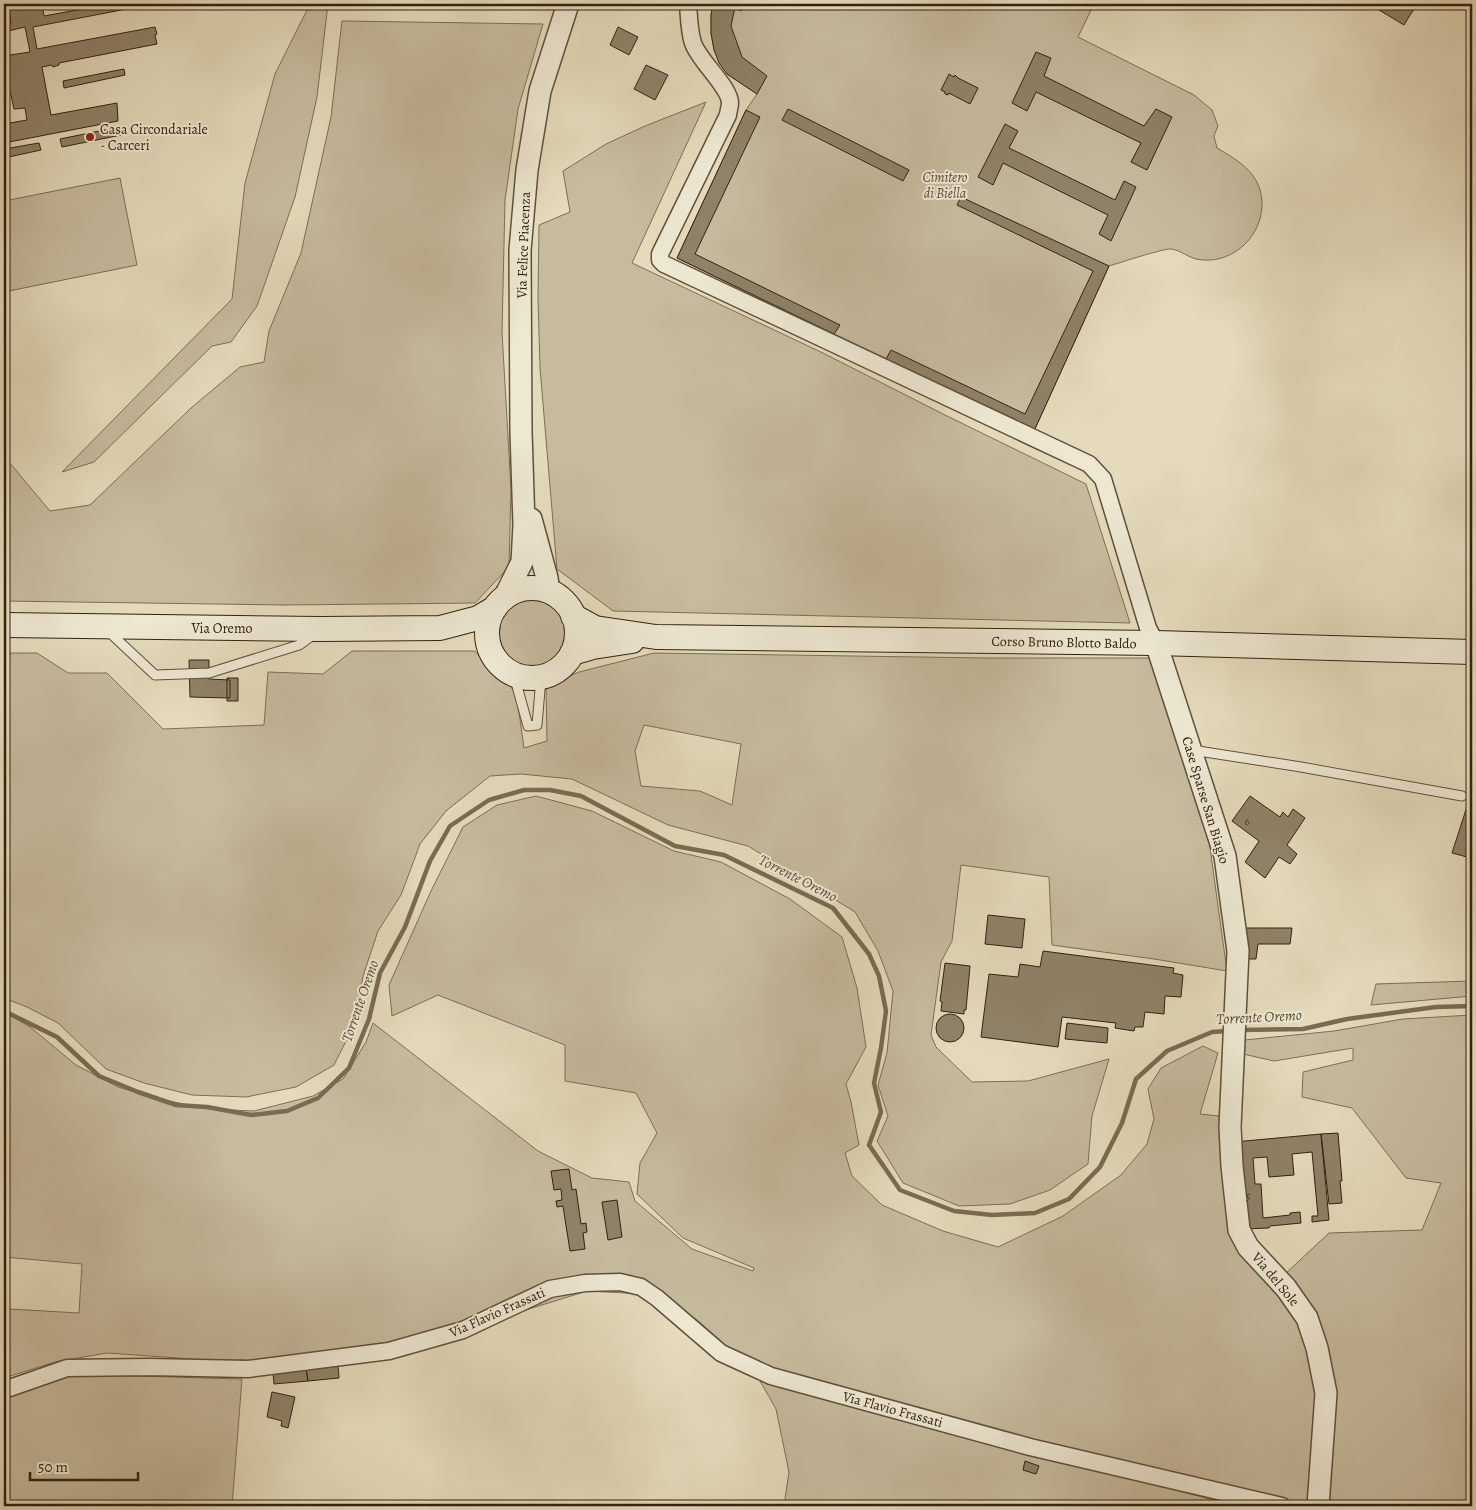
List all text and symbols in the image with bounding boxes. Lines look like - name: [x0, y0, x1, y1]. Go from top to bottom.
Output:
- place label: Casa Circondariale - Carceri: [100, 120, 208, 155]
- marker: Casa Circondariale - Carceri: [84, 131, 96, 143]
- park label: Cimitero di Biella: [922, 168, 968, 203]
- street label: Via Felice Piacenza: [512, 191, 535, 300]
- street label: Via Oremo: [190, 619, 253, 638]
- street label: Corso Bruno Blotto Baldo: [991, 632, 1137, 653]
- street label: Case Sparse San Biagio: [1177, 734, 1234, 866]
- house number: 6: [1244, 814, 1250, 829]
- water label: Torrente Oremo: [755, 850, 841, 906]
- water label: Torrente Oremo: [337, 957, 383, 1045]
- water label: Torrente Oremo: [1216, 1005, 1302, 1029]
- house number: 5: [1246, 1189, 1251, 1204]
- street label: Via del Sole: [1247, 1248, 1304, 1310]
- street label: Via Flavio Frassati: [445, 1283, 548, 1342]
- street label: Via Flavio Frassati: [840, 1387, 945, 1432]
- scale bar: [30, 1450, 138, 1482]
- text: 50 m: [38, 1457, 68, 1477]

